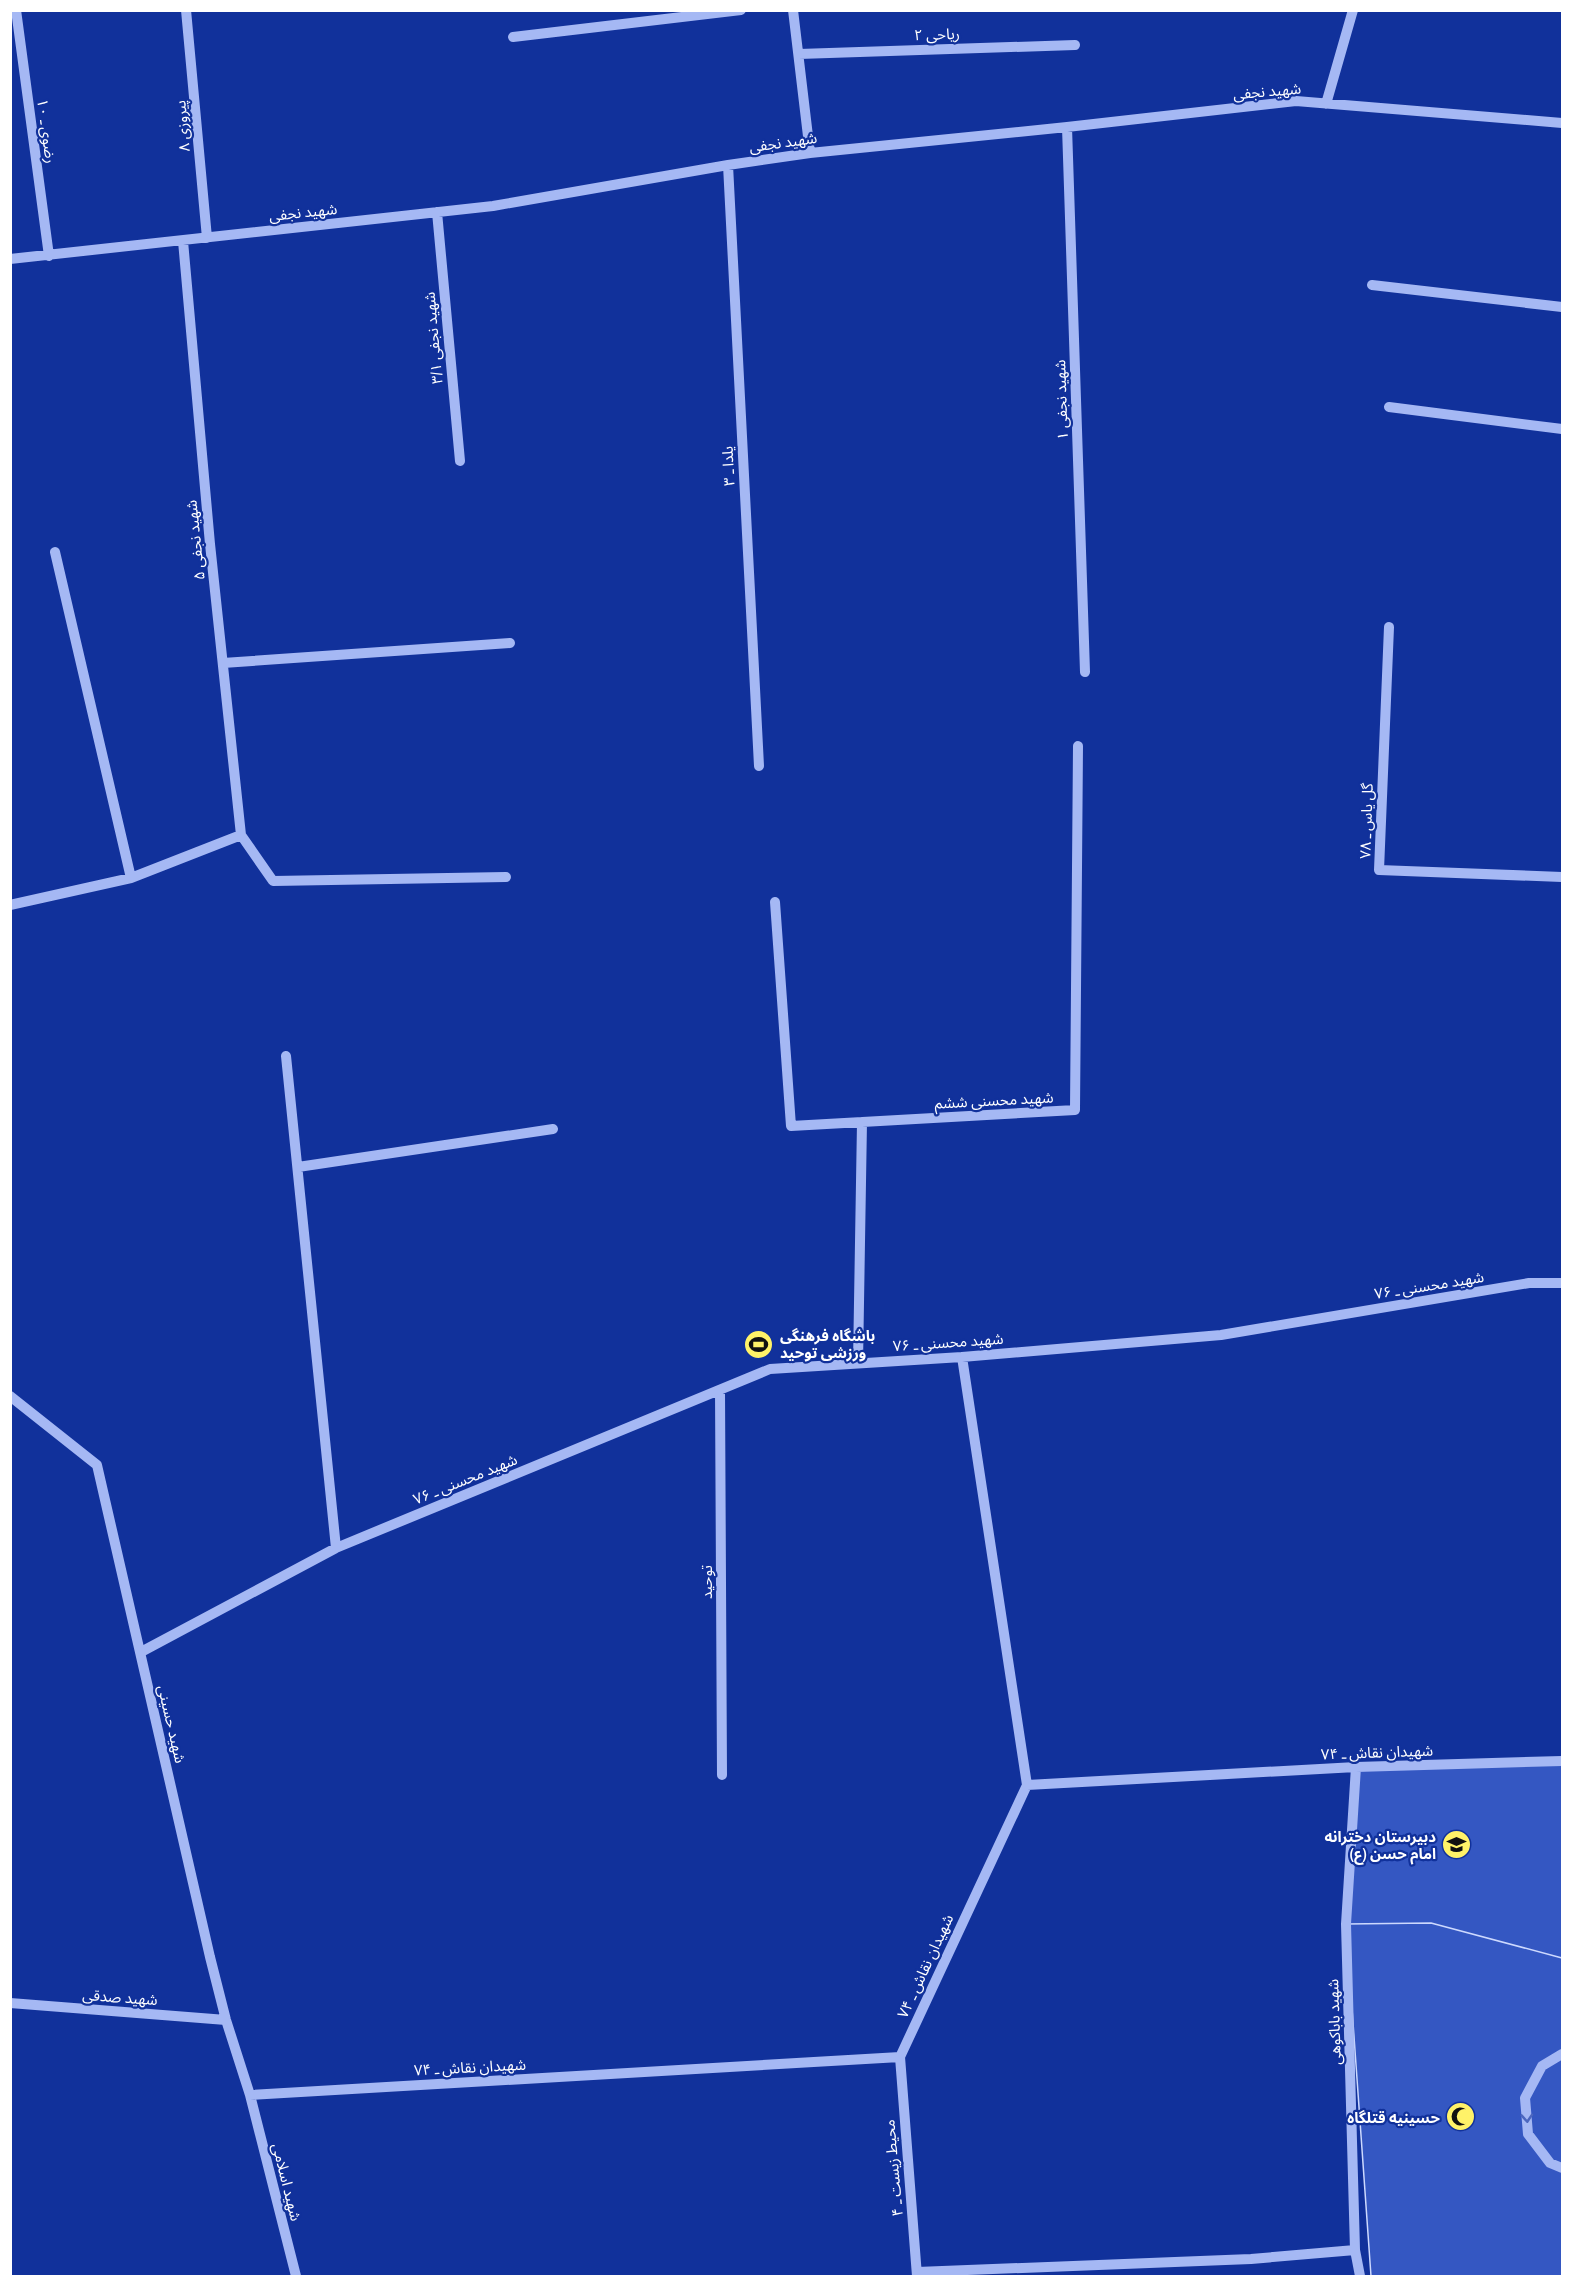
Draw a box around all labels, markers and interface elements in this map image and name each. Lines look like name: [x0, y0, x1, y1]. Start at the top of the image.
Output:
street label: ریاحی ۲: [914, 23, 960, 45]
street label: شهید نجفی: [1232, 78, 1302, 104]
street label: رضوی ـ ۱۰: [32, 97, 62, 165]
street label: پیروزی ۸: [169, 99, 195, 153]
street label: شهید نجفی: [748, 127, 819, 157]
street label: شهید نجفی: [268, 198, 338, 226]
street label: شهید نجفی ۳/۱: [418, 291, 447, 385]
street label: شهید نجفی ۱: [1049, 359, 1073, 441]
street label: یلدا ـ ۳: [716, 445, 740, 487]
street label: شهید نجفی ۵: [180, 499, 210, 581]
street label: گل یاس ـ ۷۸: [1354, 782, 1378, 859]
street label: شهید محسنی ششم: [934, 1086, 1054, 1115]
street label: شهید محسنی ـ ۷۶: [1373, 1266, 1486, 1304]
place label: باشگاه فرهنگی ورزشی توحید: [780, 1325, 875, 1363]
sports icon: باشگاه فرهنگی ورزشی توحید: [743, 1328, 775, 1360]
street label: شهید محسنی ـ ۷۶: [892, 1328, 1004, 1356]
street label: شهید محسنی ـ ۷۶: [410, 1448, 521, 1509]
street label: توحید: [696, 1565, 717, 1599]
street label: شهید حسینی: [153, 1683, 191, 1765]
street label: شهیدان نقاش ـ ۷۴: [1321, 1740, 1434, 1764]
place label: دبیرستان دخترانه امام حسن (ع): [1324, 1826, 1436, 1865]
school or university icon: دبیرستان دخترانه امام حسن (ع): [1441, 1829, 1473, 1861]
street label: شهیدان نقاش ـ ۷۴: [892, 1910, 958, 2021]
street label: شهید باباکوهی: [1322, 1978, 1346, 2065]
street label: شهید صدقی: [82, 1984, 159, 2010]
street label: شهیدان نقاش ـ ۷۴: [413, 2054, 527, 2080]
mosque icon: حسینیه قتلگاه: [1445, 2101, 1477, 2133]
place label: حسینیه قتلگاه: [1347, 2107, 1441, 2128]
one-way arrow: [1520, 2113, 1533, 2122]
street label: محیط زیست ـ ۴: [878, 2119, 908, 2217]
street label: شهید اسلامی: [267, 2141, 307, 2223]

